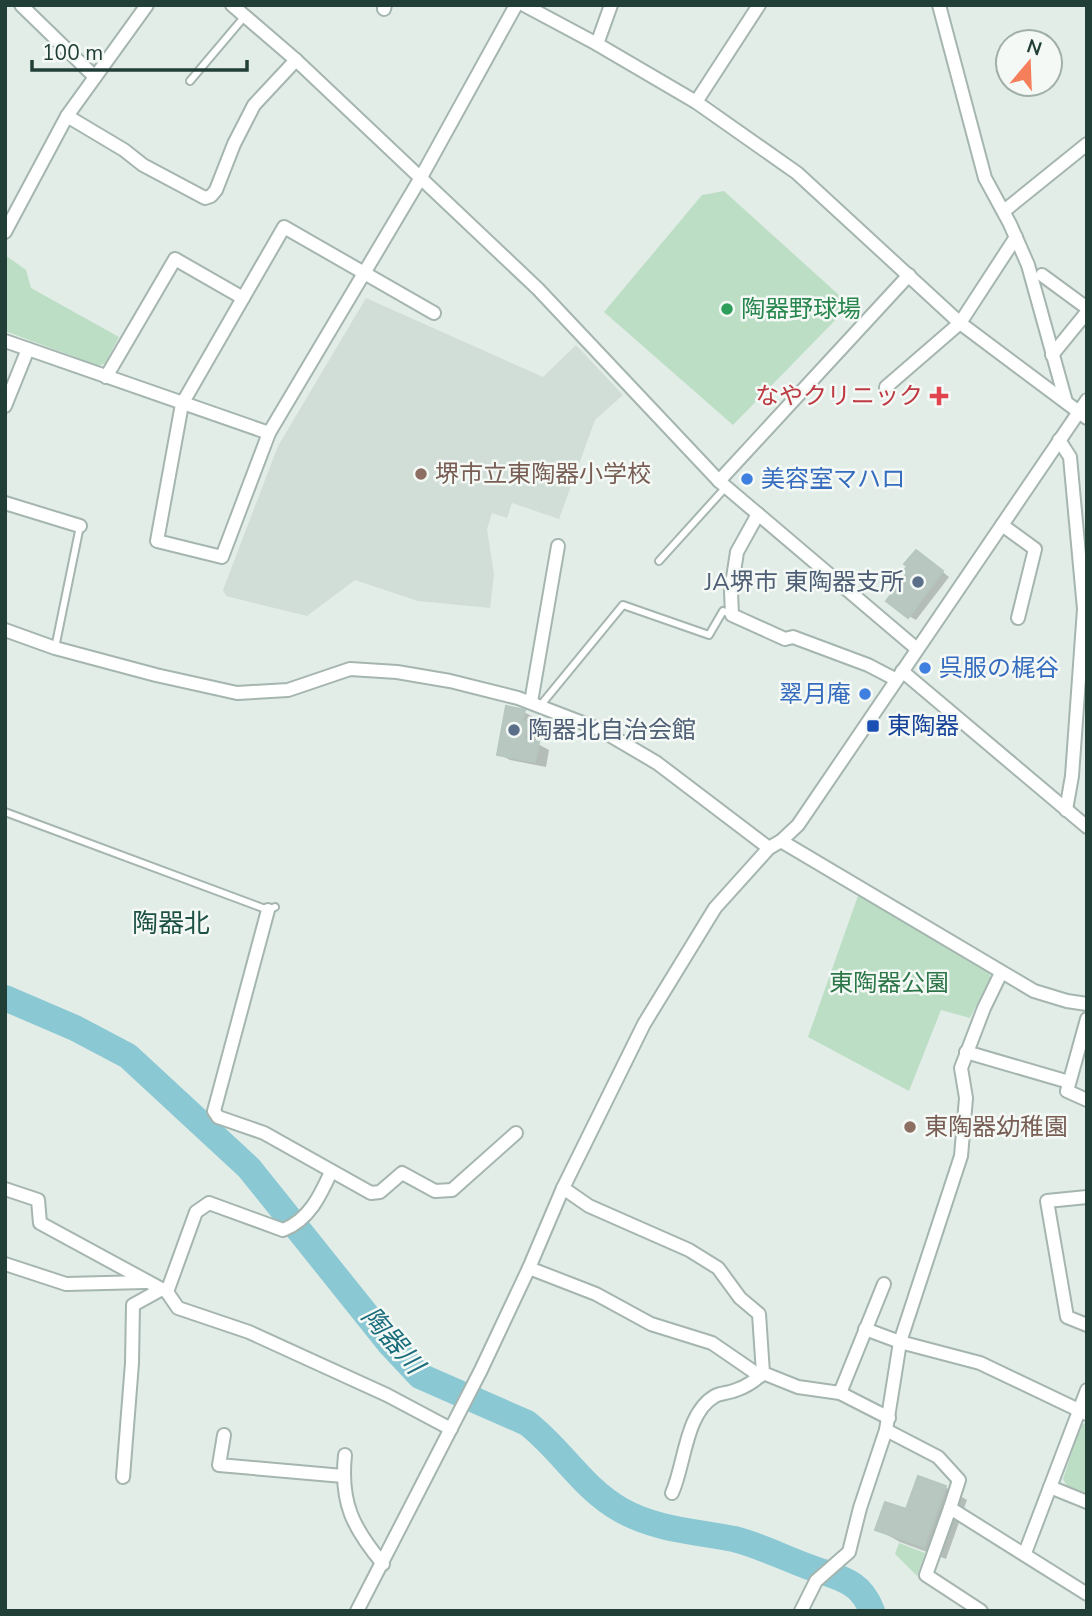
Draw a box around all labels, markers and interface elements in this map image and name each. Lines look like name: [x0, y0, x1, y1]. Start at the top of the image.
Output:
scale bar: [32, 28, 247, 72]
north arrow: [994, 28, 1064, 98]
text: N: [1023, 33, 1045, 62]
text: 100 m: [42, 39, 103, 67]
place label: 陶器野球場: [741, 293, 861, 325]
marker: 陶器野球場: [719, 301, 735, 317]
place label: なやクリニック: [755, 380, 923, 412]
marker: なやクリニック: [929, 386, 949, 406]
place label: 堺市立東陶器小学校: [435, 458, 651, 490]
place label: 美容室マハロ: [761, 463, 905, 495]
marker: 堺市立東陶器小学校: [413, 466, 429, 482]
marker: 美容室マハロ: [739, 471, 755, 487]
place label: JA堺市 東陶器支所: [704, 566, 904, 598]
marker: JA堺市 東陶器支所: [910, 574, 926, 590]
place label: 呉服の梶谷: [939, 652, 1059, 684]
marker: 呉服の梶谷: [917, 660, 933, 676]
place label: 翠月庵: [779, 678, 851, 710]
marker: 翠月庵: [857, 686, 873, 702]
place label: 東陶器: [887, 710, 959, 742]
place label: 陶器北自治会館: [528, 714, 696, 746]
marker: 東陶器: [865, 718, 881, 734]
marker: 陶器北自治会館: [506, 722, 522, 738]
district label: 陶器北: [132, 906, 210, 941]
park label: 東陶器公園: [829, 967, 949, 999]
place label: 東陶器幼稚園: [924, 1111, 1068, 1143]
marker: 東陶器幼稚園: [902, 1119, 918, 1135]
water label: 陶器川: [354, 1299, 433, 1384]

